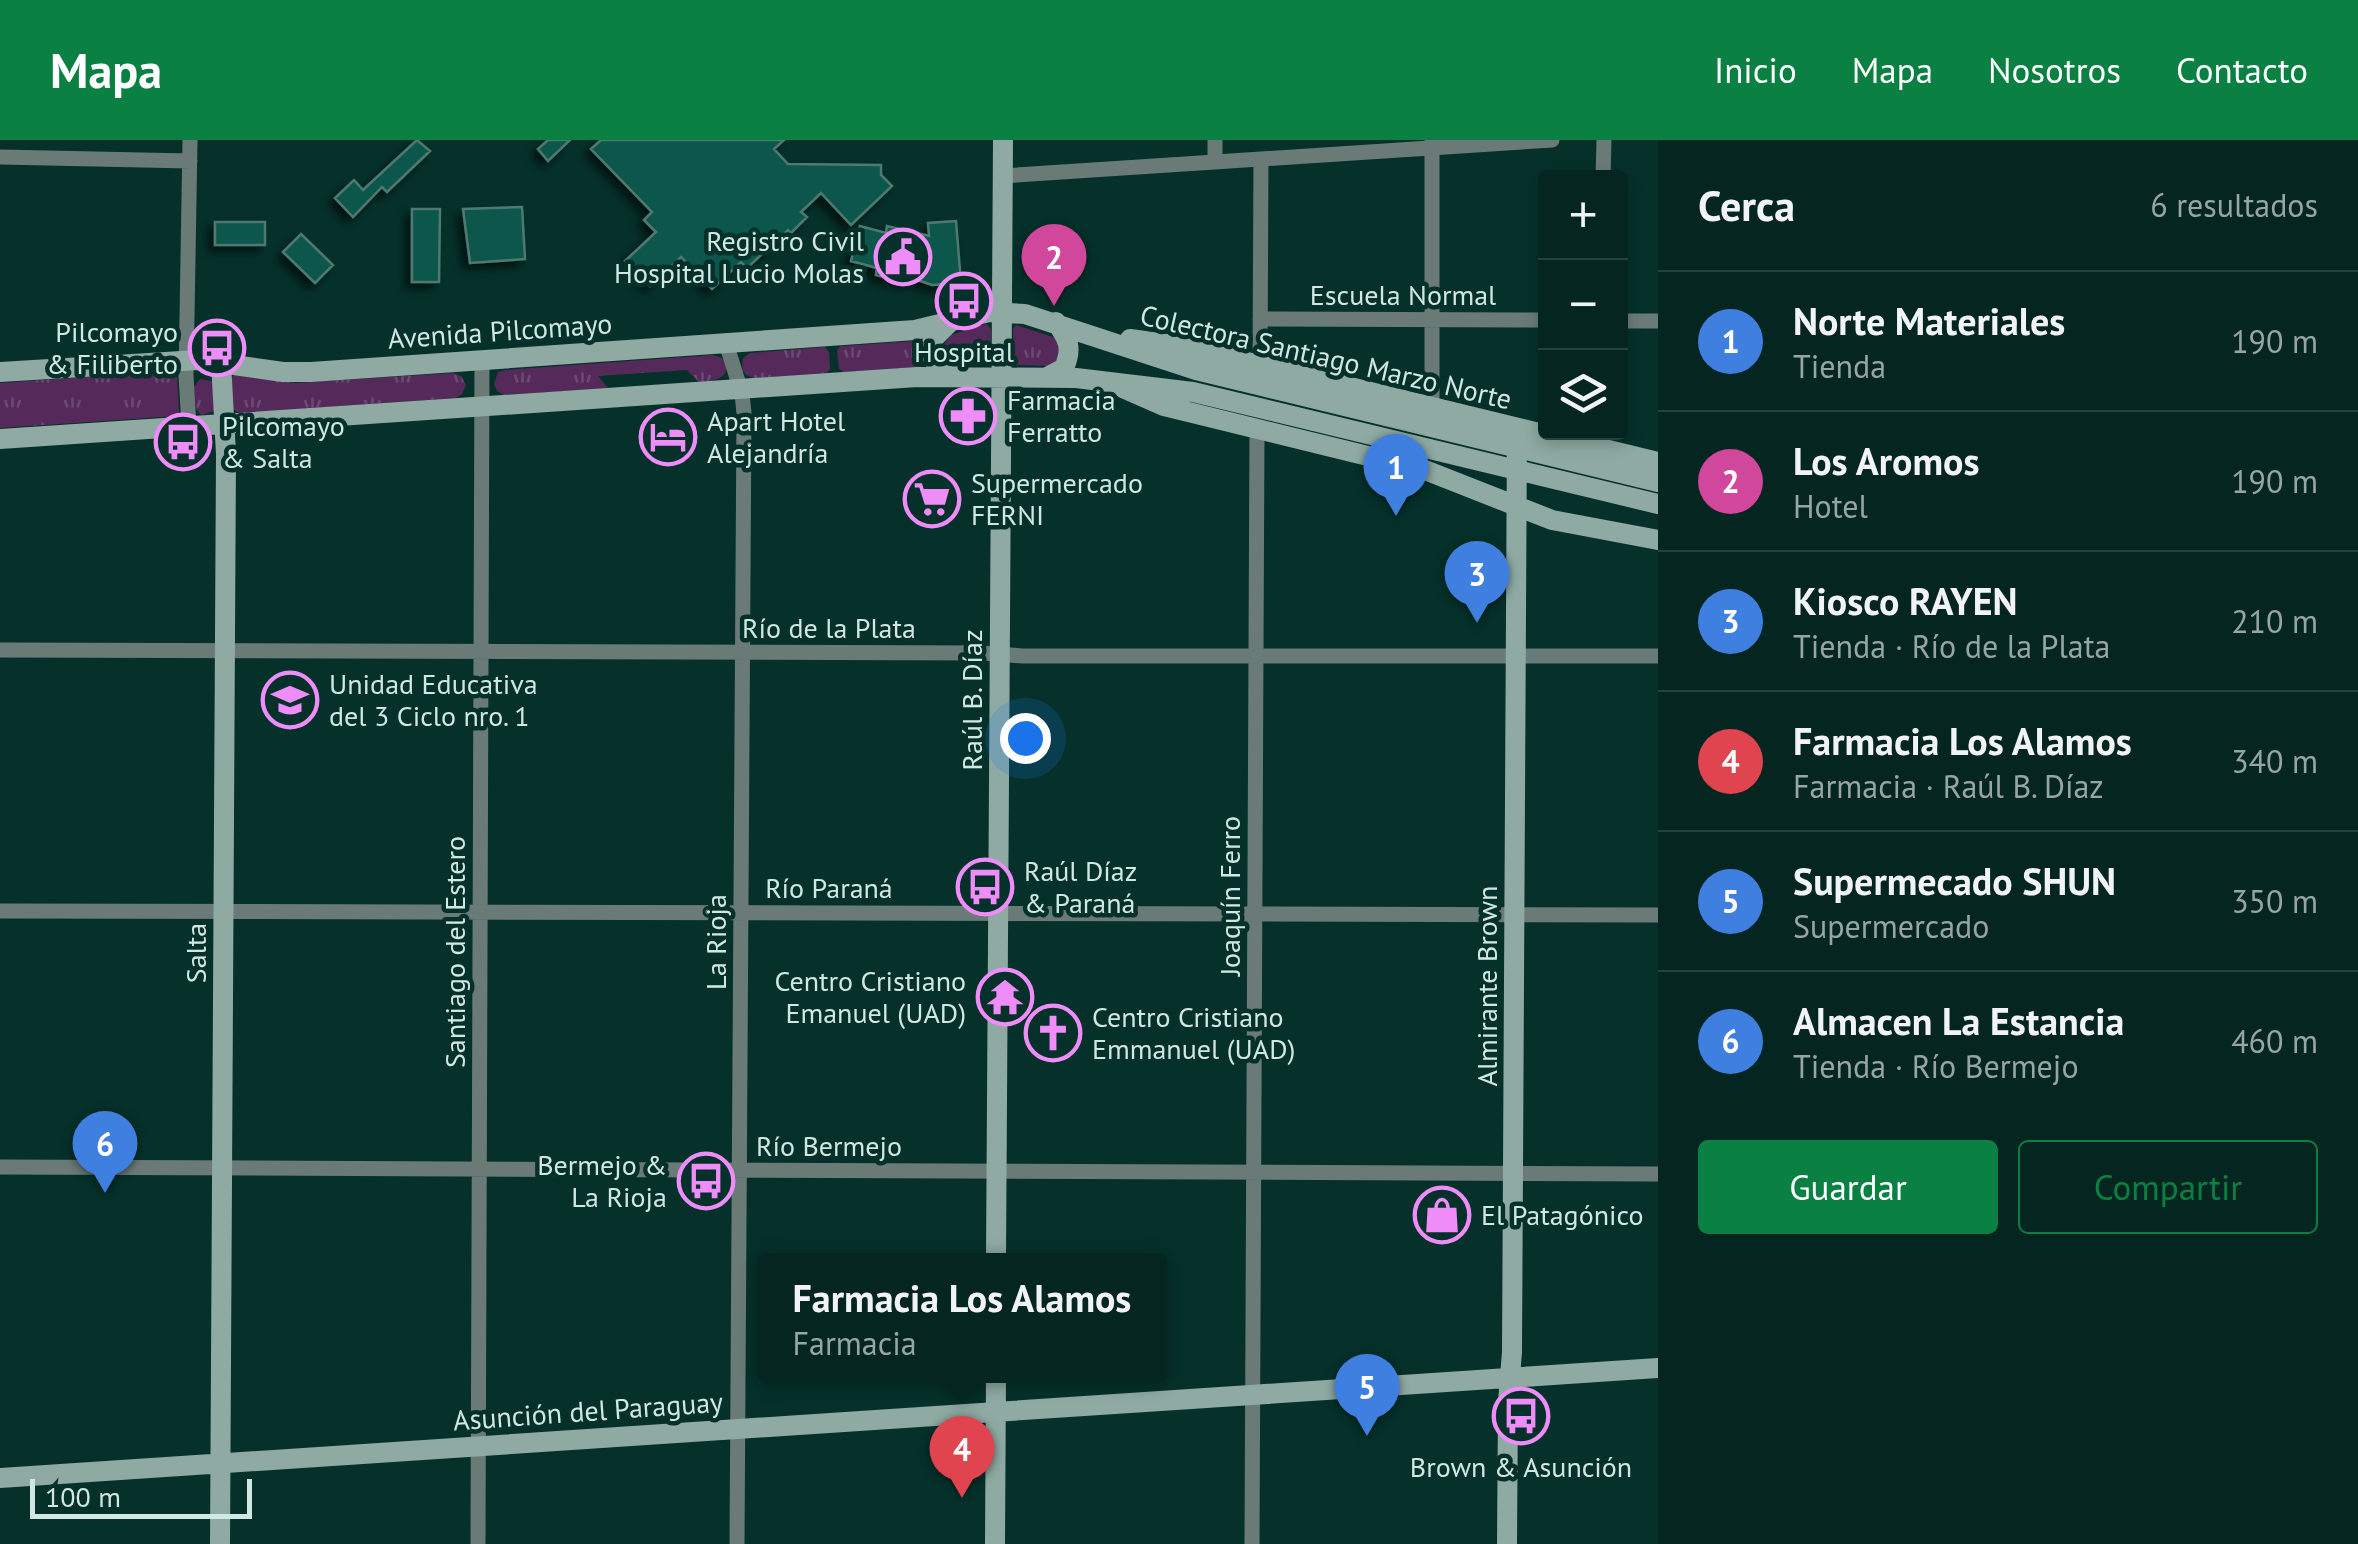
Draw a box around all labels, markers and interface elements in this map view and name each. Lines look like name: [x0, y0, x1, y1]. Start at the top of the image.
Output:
text: Mapa: [50, 39, 162, 101]
text: Inicio: [1714, 47, 1797, 93]
text: Mapa: [1852, 47, 1933, 93]
text: Nosotros: [1988, 47, 2121, 93]
text: Contacto: [2176, 47, 2308, 93]
map controls: [1538, 170, 1628, 440]
button: +: [1538, 170, 1628, 260]
text: Cerca: [1698, 178, 1795, 233]
text: 6 resultados: [2150, 184, 2318, 226]
place label: Registro Civil Hospital Lucio Molas: [614, 222, 864, 291]
pin: 2: [1022, 224, 1086, 306]
public building icon: Registro Civil Hospital Lucio Molas: [873, 227, 933, 287]
button: −: [1538, 260, 1628, 350]
bus stop icon: Hospital: [934, 271, 994, 331]
street label: Escuela Normal: [1310, 276, 1496, 313]
street label: Colectora Santiago Marzo Norte: [1137, 296, 1515, 417]
text: Norte Materiales: [1793, 296, 2065, 345]
street label: Avenida Pilcomayo: [387, 304, 613, 357]
place label: Pilcomayo & Filiberto: [46, 313, 178, 382]
bus stop icon: Pilcomayo & Filiberto: [187, 318, 247, 378]
text: 1: [1721, 320, 1740, 362]
text: 190 m: [2231, 320, 2318, 362]
place label: Hospital: [914, 333, 1014, 370]
text: Tienda: [1793, 345, 1886, 387]
button: layers: [1538, 350, 1628, 440]
place label: Farmacia Ferratto: [1007, 381, 1116, 450]
pharmacy icon: Farmacia Ferratto: [938, 386, 998, 446]
place label: Apart Hotel Alejandría: [707, 402, 845, 471]
place label: Pilcomayo & Salta: [222, 407, 345, 476]
hotel icon: Apart Hotel Alejandría: [638, 407, 698, 467]
bus stop icon: Pilcomayo & Salta: [153, 412, 213, 472]
pin: 1: [1364, 434, 1428, 516]
text: Los Aromos: [1793, 436, 1980, 485]
text: 2: [1721, 460, 1740, 502]
text: 190 m: [2231, 460, 2318, 502]
place label: Supermercado FERNI: [971, 464, 1143, 533]
supermarket icon: Supermercado FERNI: [902, 469, 962, 529]
text: Hotel: [1793, 485, 1868, 527]
pin: 3: [1444, 540, 1510, 623]
text: Kiosco RAYEN: [1793, 576, 2017, 625]
text: 3: [1721, 600, 1740, 642]
text: 210 m: [2231, 600, 2318, 642]
street label: Río de la Plata: [742, 609, 916, 646]
text: Tienda · Río de la Plata: [1793, 625, 2110, 667]
street label: Raúl B. Díaz: [953, 630, 990, 770]
place label: Unidad Educativa del 3 Ciclo nro. 1: [329, 665, 538, 734]
school or university icon: Unidad Educativa del 3 Ciclo nro. 1: [260, 670, 320, 730]
your location: [1000, 713, 1051, 764]
text: Farmacia Los Alamos: [1793, 716, 2132, 765]
text: 4: [1721, 740, 1740, 782]
text: 340 m: [2231, 740, 2318, 782]
text: Farmacia · Raúl B. Díaz: [1793, 765, 2104, 807]
street label: Joaquín Ferro: [1211, 816, 1248, 977]
street label: Santiago del Estero: [436, 836, 473, 1068]
place label: Raúl Díaz & Paraná: [1024, 852, 1137, 921]
text: Supermecado SHUN: [1793, 856, 2116, 905]
bus stop icon: Raúl Díaz & Paraná: [955, 857, 1015, 917]
street label: Río Paraná: [765, 869, 893, 906]
text: 5: [1721, 880, 1740, 922]
text: 350 m: [2231, 880, 2318, 922]
street label: Almirante Brown: [1468, 886, 1505, 1086]
street label: La Rioja: [697, 894, 734, 990]
text: Supermercado: [1793, 905, 1989, 947]
street label: Salta: [177, 923, 214, 983]
place label: Centro Cristiano Emanuel (UAD): [774, 962, 966, 1031]
temple icon: Centro Cristiano Emanuel (UAD): [975, 967, 1035, 1027]
text: Almacen La Estancia: [1793, 996, 2124, 1045]
place label: Centro Cristiano Emmanuel (UAD): [1092, 998, 1295, 1067]
church icon: Centro Cristiano Emmanuel (UAD): [1023, 1003, 1083, 1063]
text: 6: [1721, 1020, 1740, 1062]
text: 460 m: [2231, 1020, 2318, 1062]
text: Tienda · Río Bermejo: [1793, 1045, 2079, 1087]
pin: 6: [72, 1110, 138, 1193]
street label: Río Bermejo: [756, 1127, 902, 1164]
button: Guardar: [1698, 1140, 1998, 1234]
button: Compartir: [2018, 1140, 2318, 1234]
place label: Bermejo & La Rioja: [537, 1146, 667, 1215]
bus stop icon: Bermejo & La Rioja: [676, 1151, 736, 1211]
shop icon: El Patagónico: [1412, 1185, 1472, 1245]
place label: El Patagónico: [1481, 1196, 1643, 1233]
popup: [757, 1253, 1167, 1383]
text: Farmacia Los Alamos: [793, 1273, 1131, 1322]
text: Farmacia: [793, 1322, 917, 1364]
pin: 5: [1334, 1354, 1400, 1436]
street label: Asunción del Paraguay: [452, 1383, 724, 1438]
bus stop icon: Brown & Asunción: [1491, 1386, 1551, 1446]
pin: 4: [930, 1416, 994, 1498]
place label: Brown & Asunción: [1410, 1448, 1632, 1485]
scale bar: [30, 1474, 252, 1518]
text: 100 m: [45, 1478, 121, 1515]

